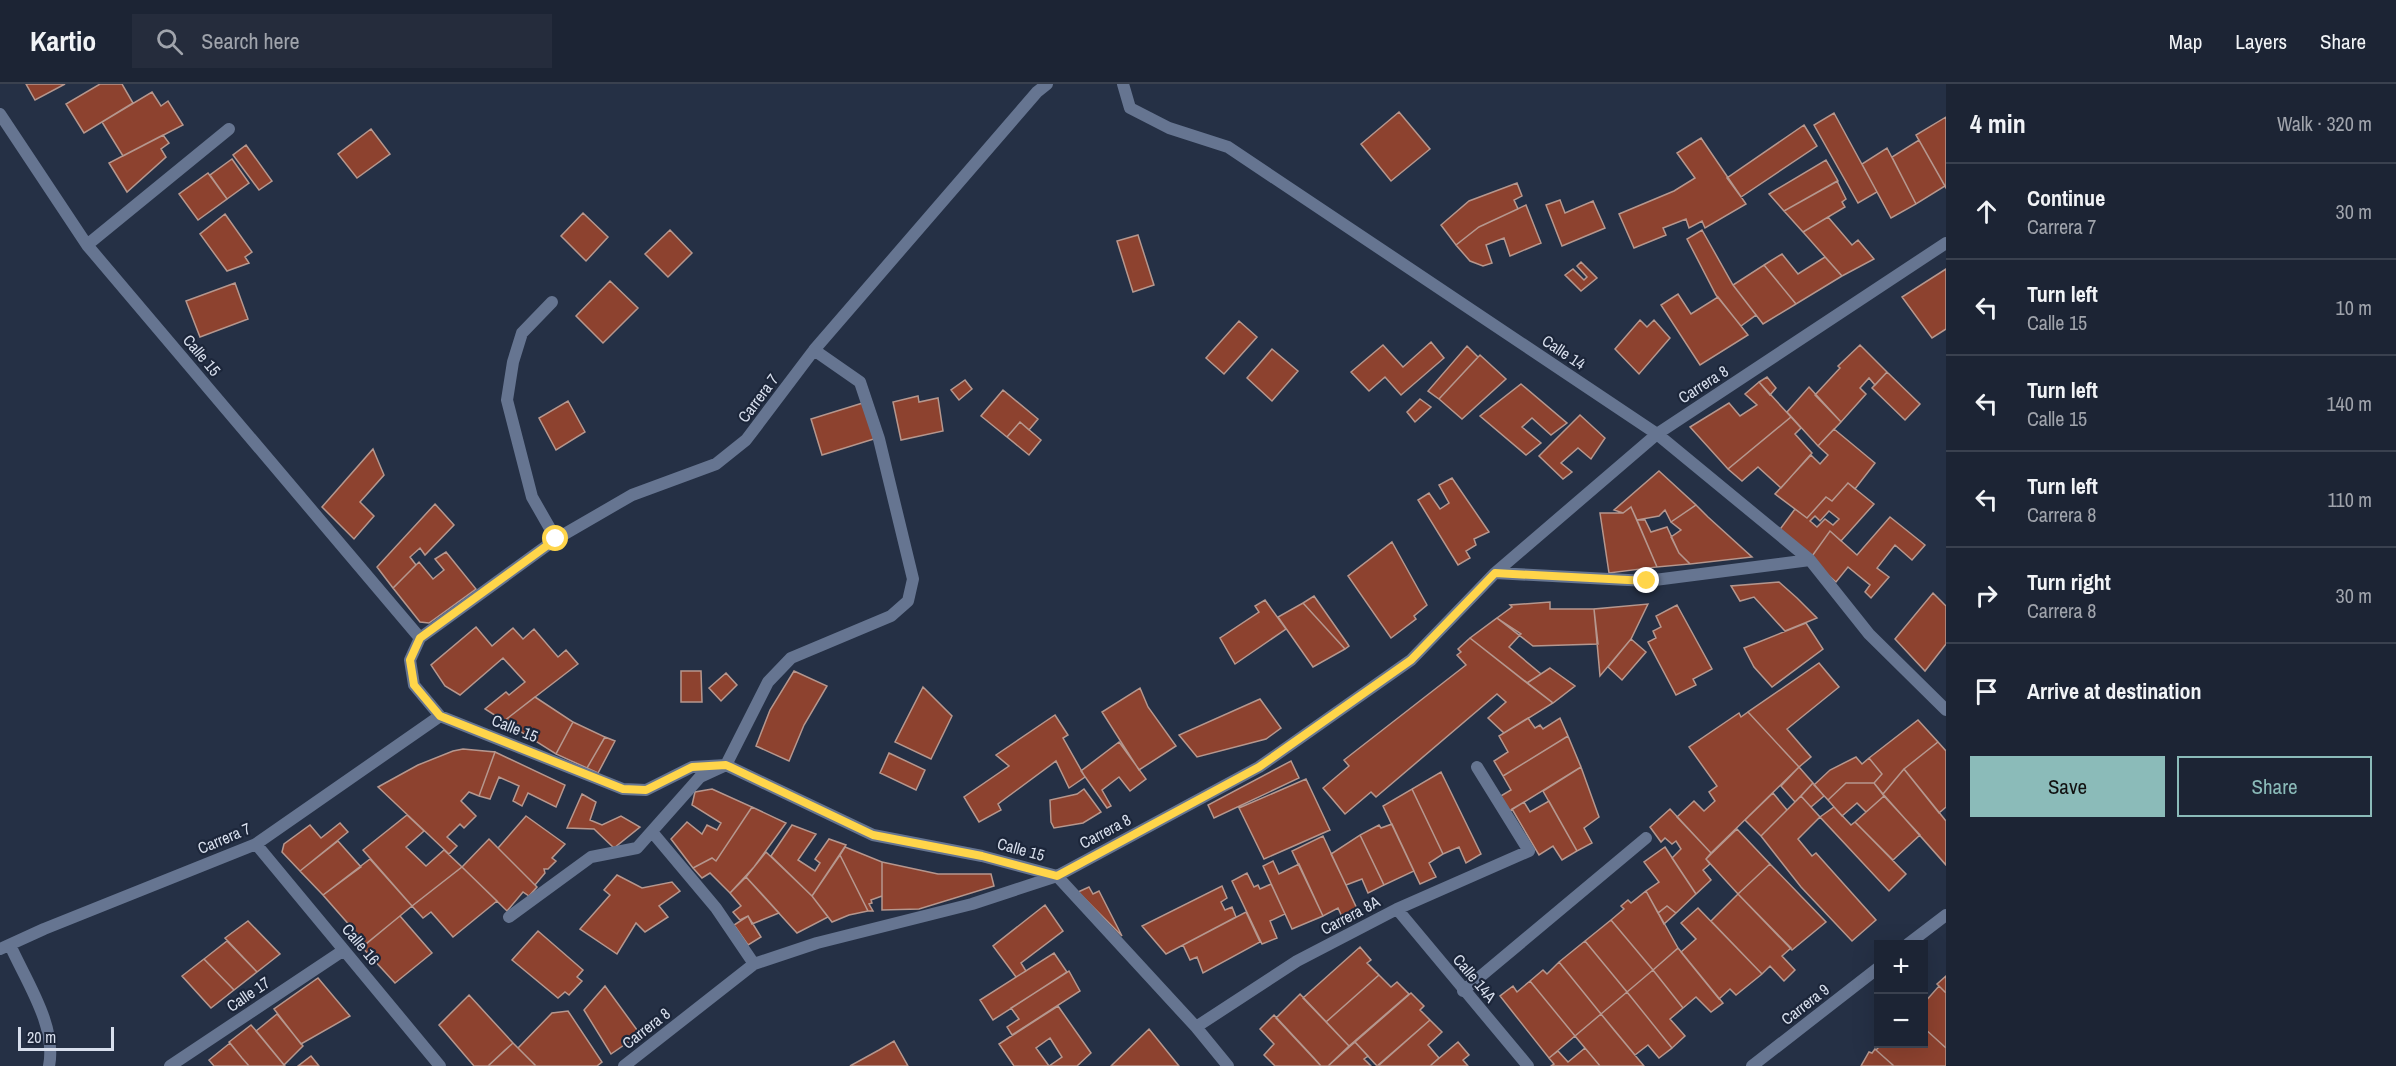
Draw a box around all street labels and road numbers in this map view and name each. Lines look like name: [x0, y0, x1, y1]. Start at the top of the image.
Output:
street label: Calle 15: [178, 329, 226, 381]
street label: Calle 14: [1538, 329, 1590, 375]
street label: Carrera 8: [1674, 360, 1732, 408]
street label: Carrera 7: [733, 369, 783, 427]
street label: Calle 15: [489, 709, 541, 747]
street label: Carrera 8: [1075, 808, 1135, 854]
street label: Carrera 7: [194, 817, 254, 859]
street label: Calle 15: [995, 832, 1047, 866]
street label: Carrera 8A: [1317, 890, 1384, 940]
street label: Calle 16: [337, 918, 385, 970]
street label: Calle 14A: [1448, 949, 1502, 1007]
street label: Calle 17: [222, 971, 274, 1017]
street label: Carrera 9: [1776, 978, 1834, 1030]
street label: Carrera 8: [617, 1002, 675, 1054]

